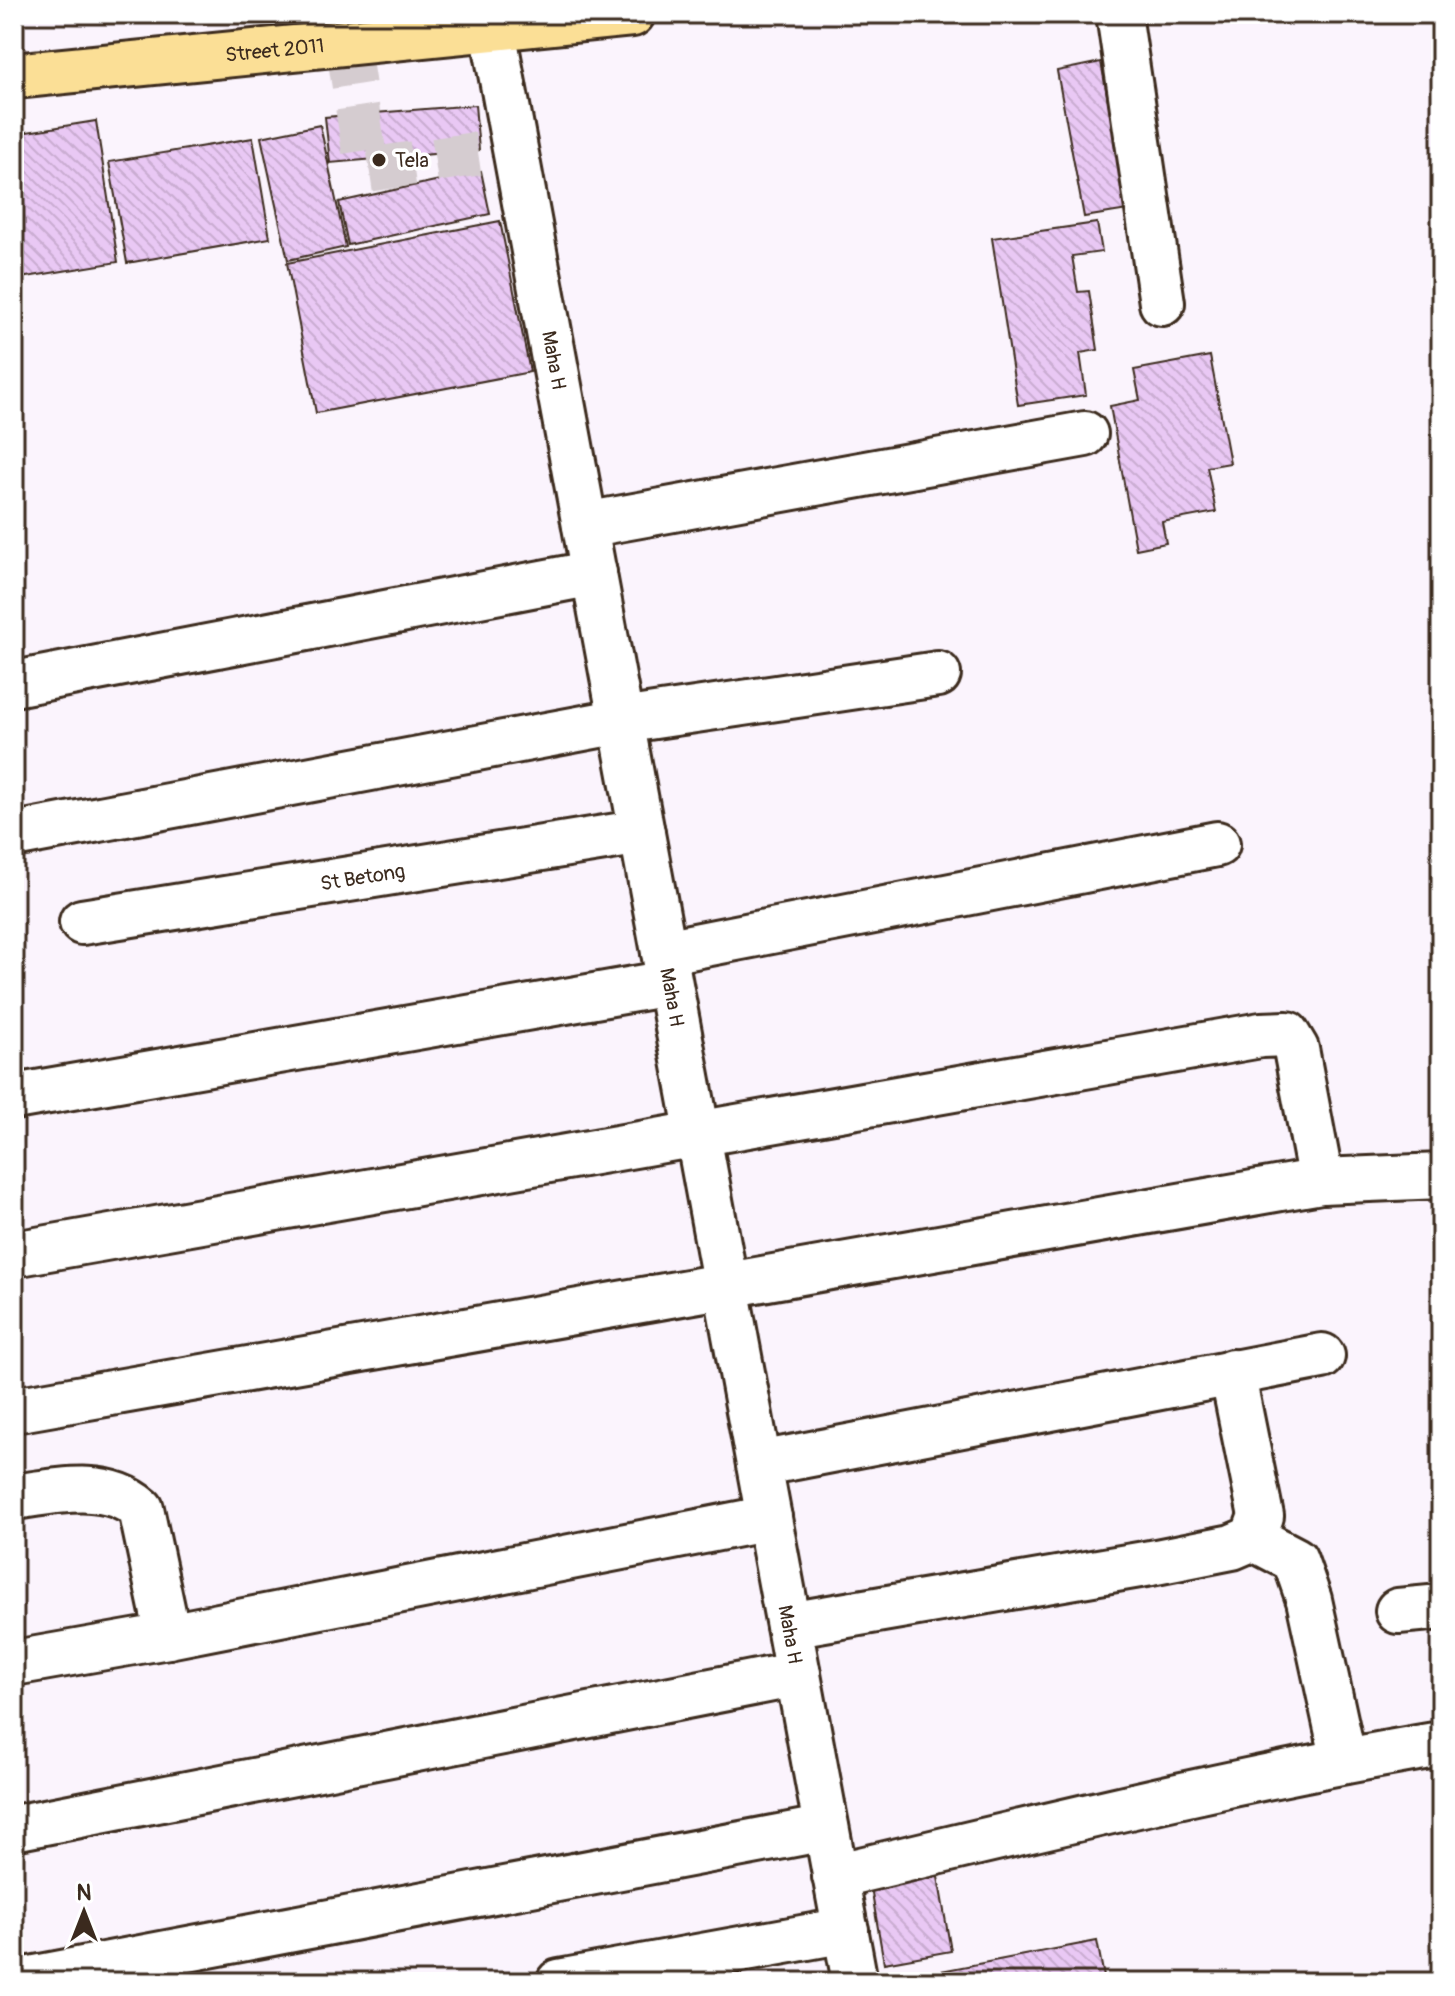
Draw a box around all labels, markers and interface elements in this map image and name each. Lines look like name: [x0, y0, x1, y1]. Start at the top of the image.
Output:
street label: Street 2011: [224, 32, 325, 67]
place label: Tela: [395, 148, 429, 173]
marker: Tela: [370, 151, 388, 169]
street label: Maha H: [536, 329, 572, 392]
street label: St Betong: [318, 858, 406, 896]
street label: Maha H: [655, 966, 690, 1029]
street label: Maha H: [773, 1603, 808, 1666]
north arrow: [44, 1872, 124, 1952]
text: N: [77, 1879, 92, 1907]

